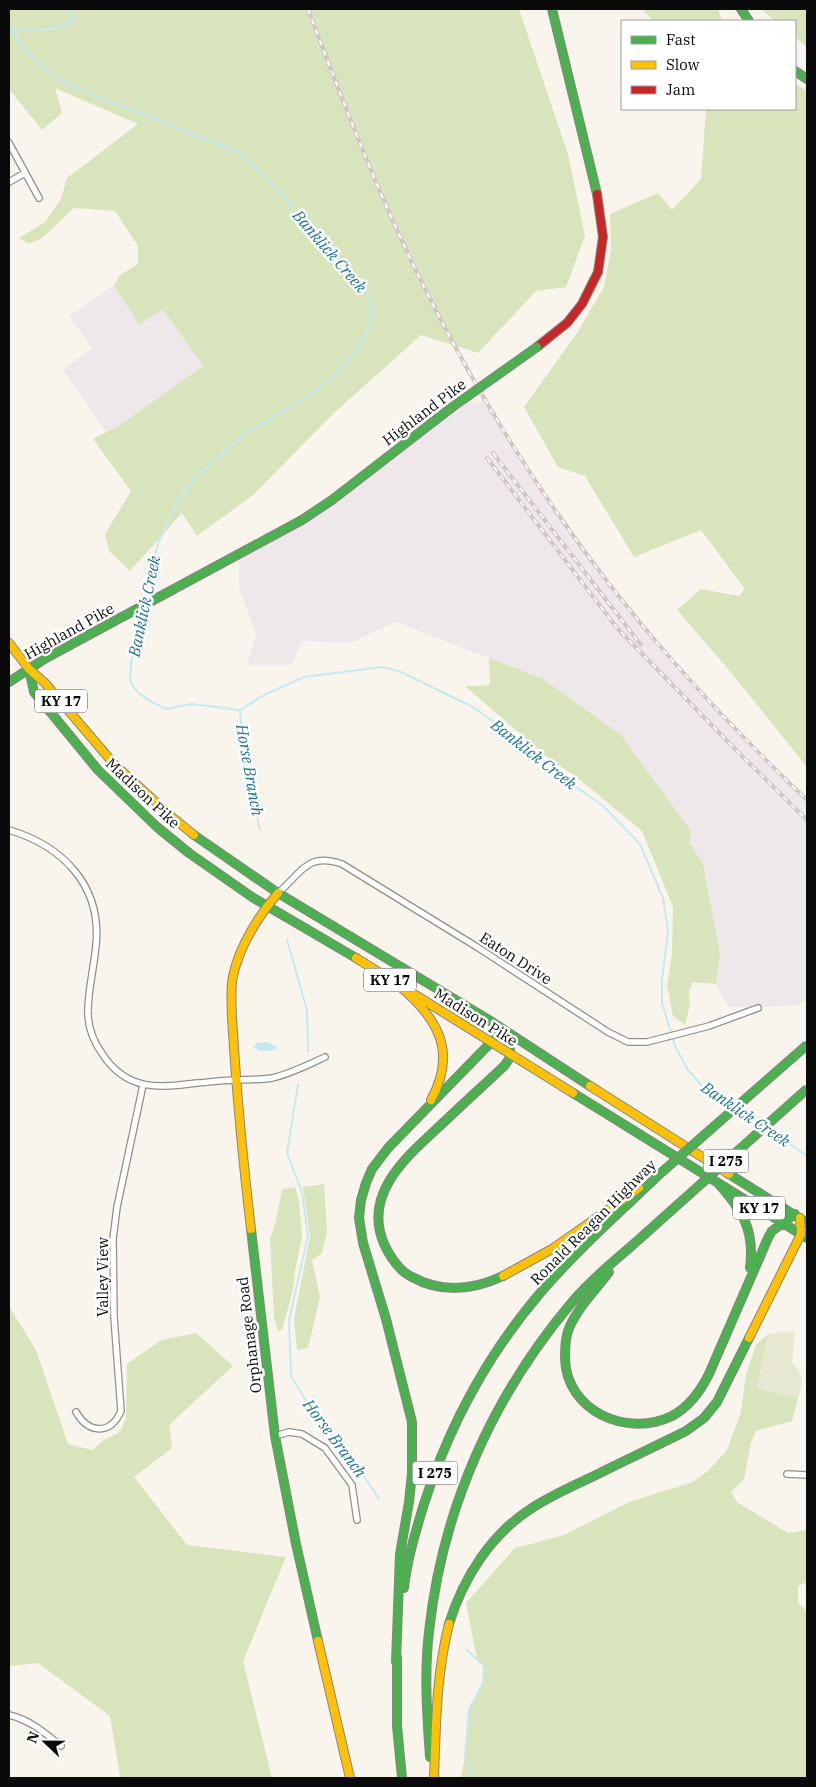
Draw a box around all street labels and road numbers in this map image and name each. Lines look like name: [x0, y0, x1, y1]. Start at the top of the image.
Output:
street label: Highland Pike: [379, 374, 469, 450]
street label: Highland Pike: [21, 599, 117, 663]
road number: KY 17: [35, 689, 87, 712]
street label: Madison Pike: [102, 754, 184, 832]
street label: Eaton Drive: [476, 928, 556, 988]
road number: KY 17: [364, 968, 416, 992]
street label: Madison Pike: [431, 984, 521, 1050]
road number: I 275: [704, 1150, 748, 1172]
street label: Ronald Reagan Highway: [526, 1155, 660, 1289]
road number: KY 17: [733, 1196, 785, 1220]
street label: Valley View: [93, 1237, 112, 1317]
street label: Orphanage Road: [232, 1276, 266, 1394]
road number: I 275: [412, 1462, 458, 1485]

